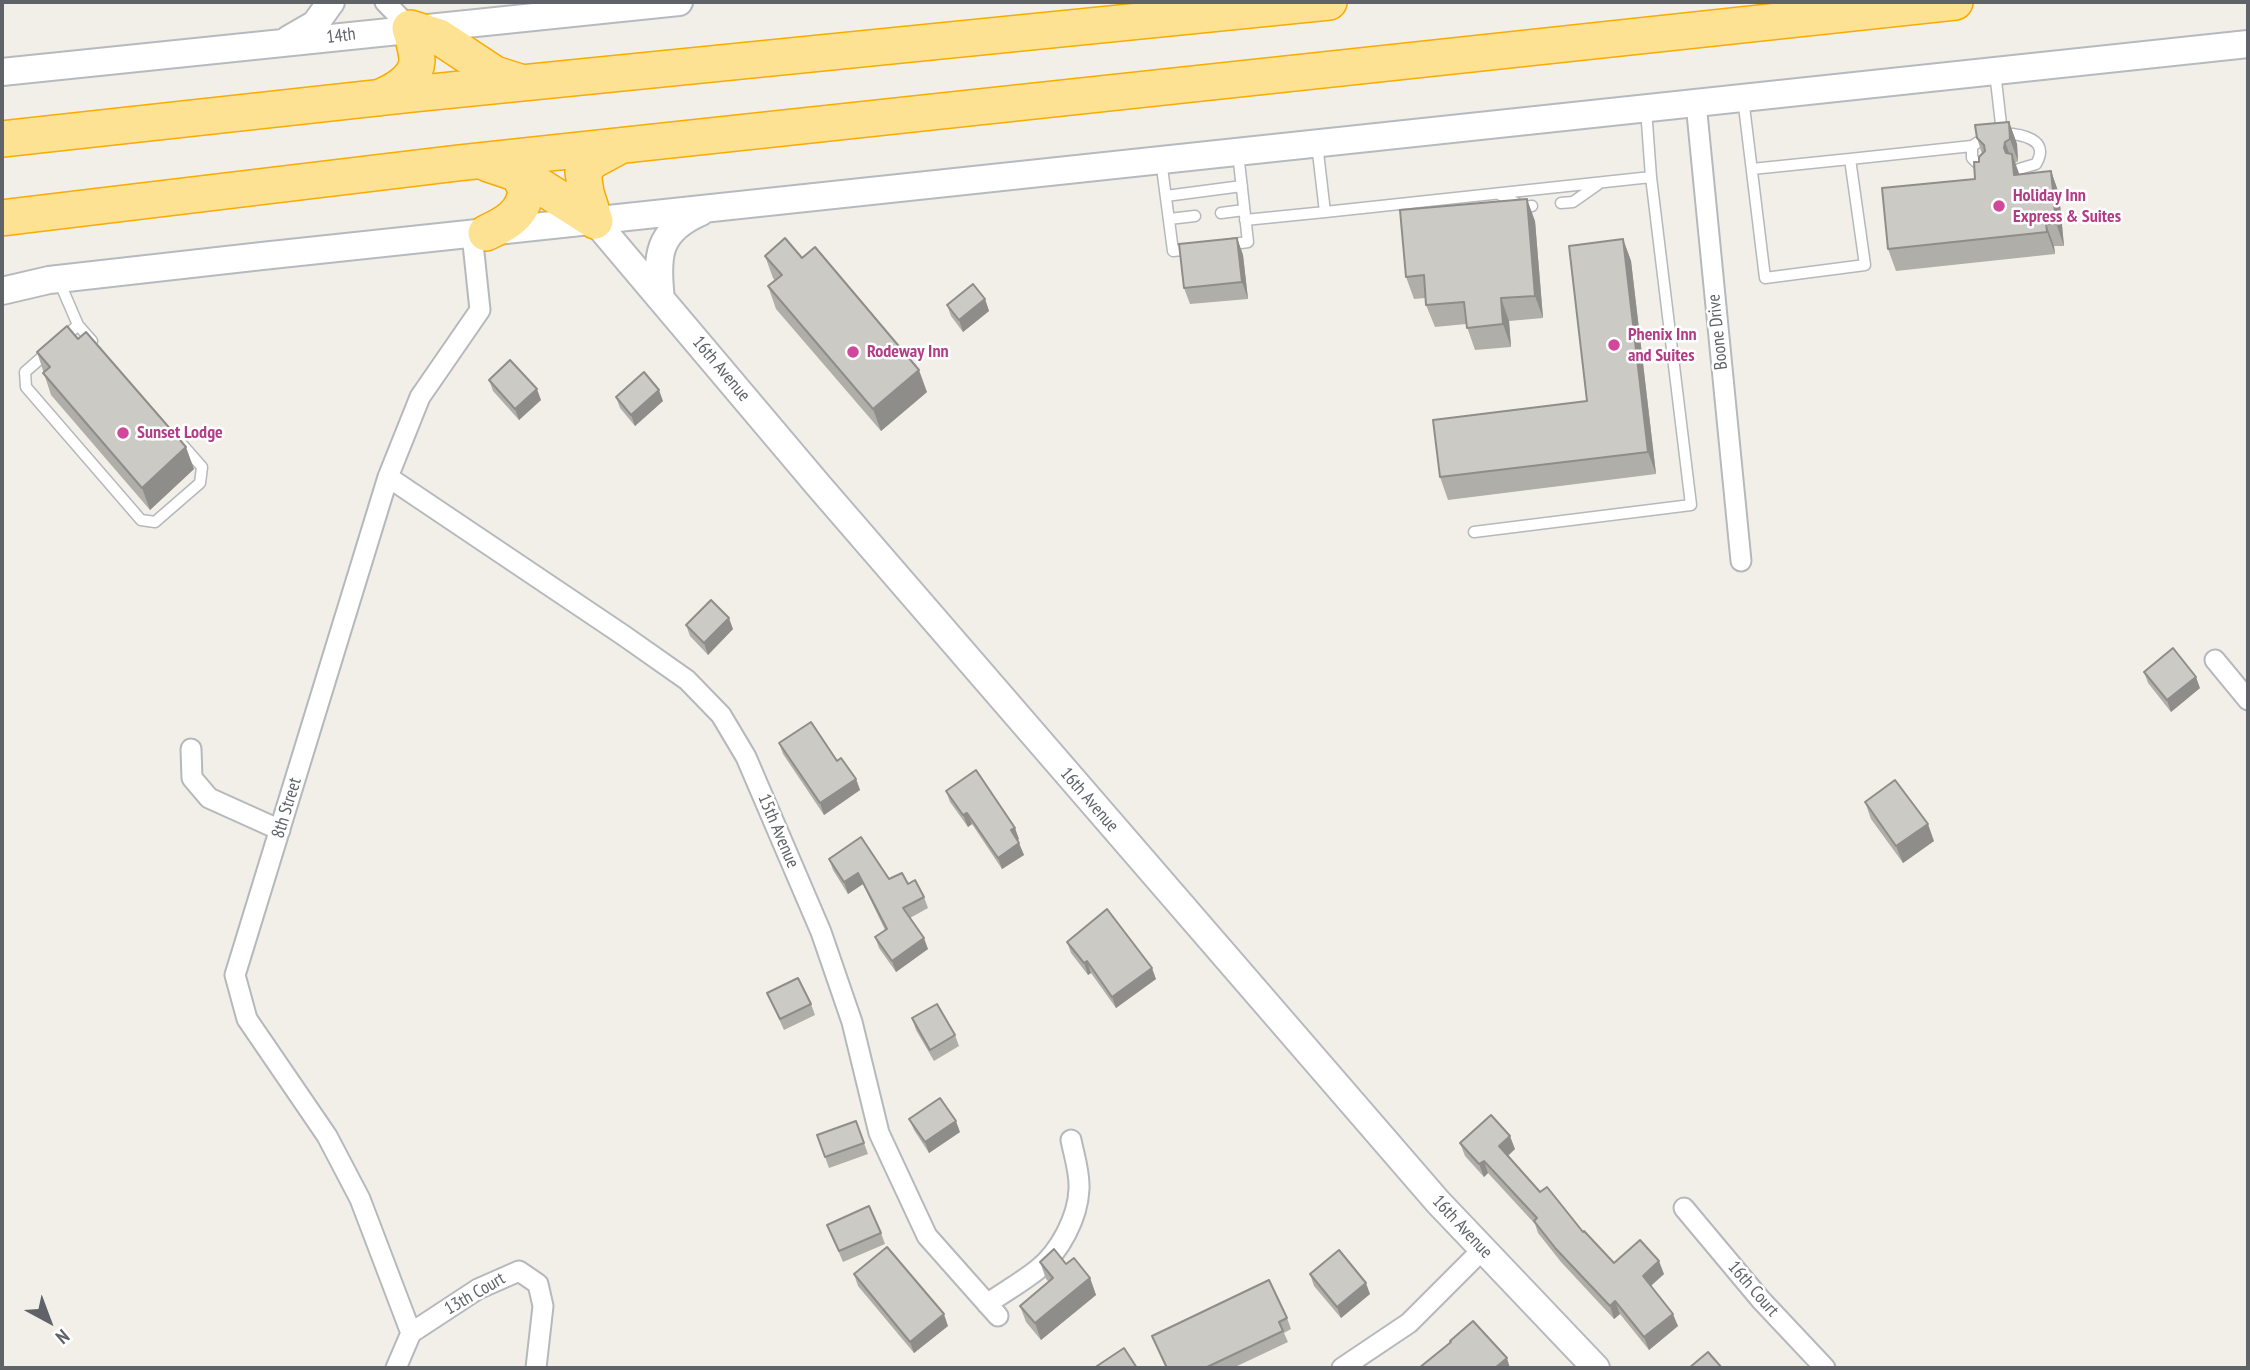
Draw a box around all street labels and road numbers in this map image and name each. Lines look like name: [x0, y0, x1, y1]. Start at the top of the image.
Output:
street label: 14th: [325, 24, 357, 48]
street label: Boone Drive: [1703, 293, 1733, 371]
street label: 16th Avenue: [688, 332, 754, 406]
street label: 16th Avenue: [1055, 763, 1123, 837]
street label: 8th Street: [268, 775, 306, 841]
street label: 15th Avenue: [753, 791, 803, 871]
street label: 16th Avenue: [1427, 1191, 1497, 1263]
street label: 16th Court: [1723, 1257, 1783, 1321]
street label: 13th Court: [441, 1268, 509, 1320]

